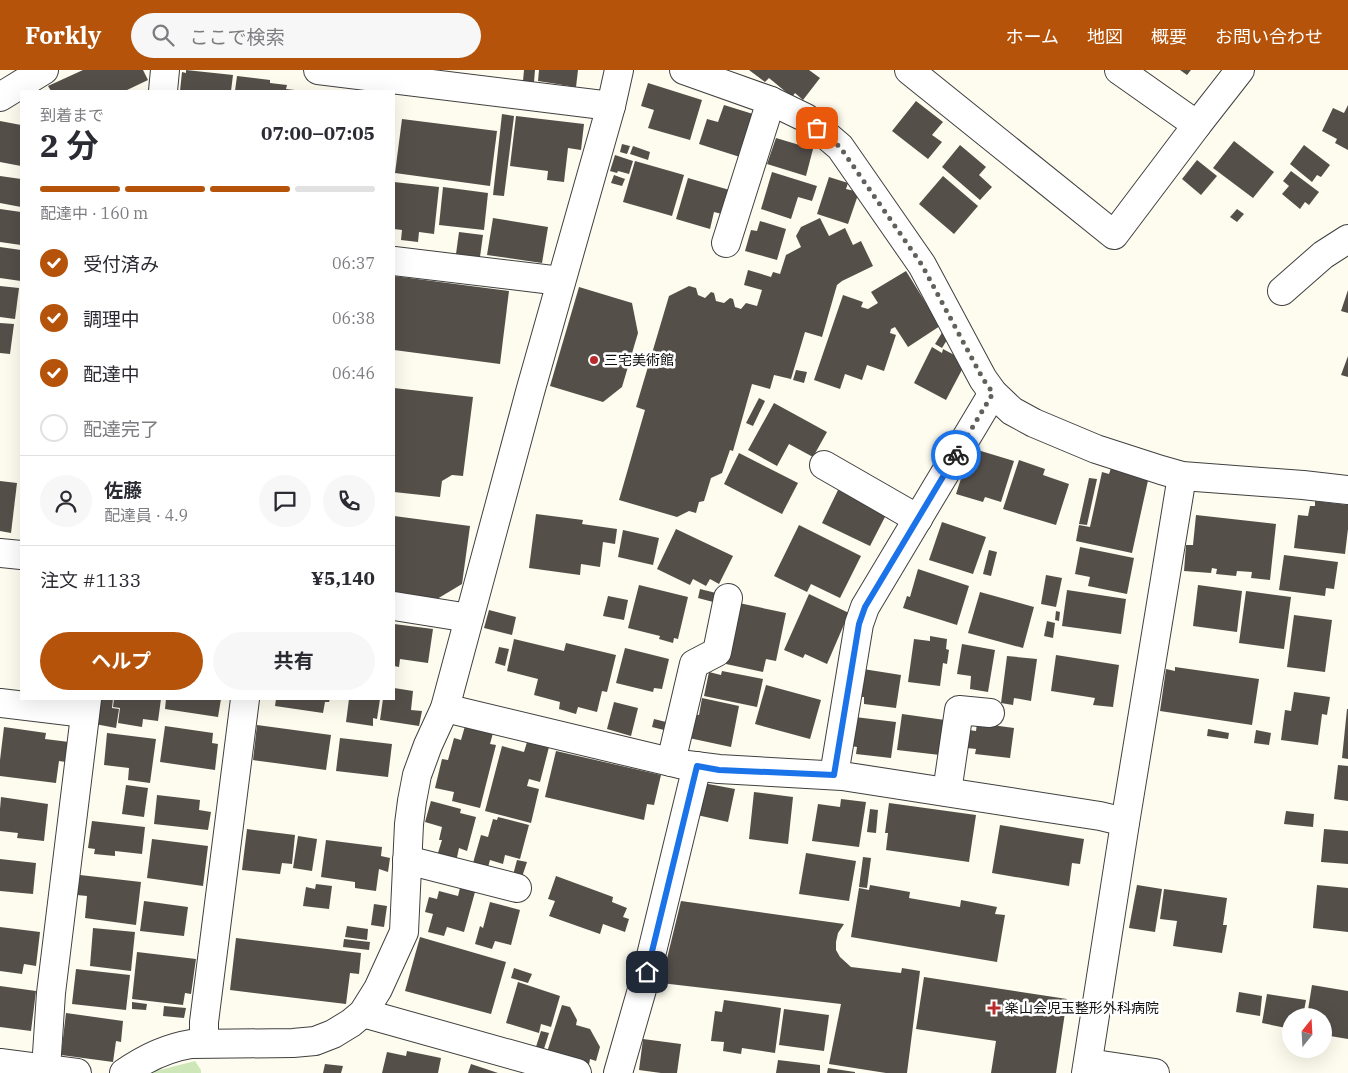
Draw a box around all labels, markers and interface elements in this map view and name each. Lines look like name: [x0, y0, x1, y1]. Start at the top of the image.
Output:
search box: [131, 13, 481, 58]
text: Forkly: [25, 19, 101, 51]
icon: search: [149, 21, 177, 49]
text: ここで検索: [189, 25, 284, 49]
text: ホーム: [1006, 25, 1059, 48]
text: 地図: [1087, 25, 1123, 48]
text: 概要: [1151, 25, 1187, 48]
text: お問い合わせ: [1215, 25, 1323, 48]
text: 到着まで: [40, 105, 104, 125]
pin: [796, 107, 838, 149]
icon: bag: [803, 114, 831, 142]
text: 07:00–07:05: [261, 121, 375, 145]
text: 2 分: [40, 124, 99, 166]
text: 配達中 · 160 m: [40, 203, 148, 223]
icon: check: [40, 249, 68, 277]
text: 受付済み: [83, 252, 159, 276]
text: 06:37: [332, 253, 375, 273]
icon: check: [40, 304, 68, 332]
text: 調理中: [83, 307, 140, 331]
text: 06:38: [332, 308, 375, 328]
place label: 三宅美術館: [604, 351, 674, 369]
marker: 三宅美術館: [588, 354, 600, 366]
icon: check: [40, 359, 68, 387]
text: 配達中: [83, 362, 140, 386]
text: 06:46: [332, 363, 375, 383]
text: 配達完了: [83, 417, 159, 441]
courier: [931, 430, 981, 480]
icon: bike: [942, 441, 970, 469]
button: person: [40, 475, 92, 527]
button: chat: [259, 475, 311, 527]
button: phone: [323, 475, 375, 527]
text: 佐藤: [104, 478, 142, 502]
text: 配達員 · 4.9: [104, 505, 188, 525]
text: ¥5,140: [311, 566, 375, 590]
text: 注文 #1133: [40, 568, 141, 592]
button: ヘルプ: [40, 632, 203, 690]
button: 共有: [213, 632, 375, 690]
pin: [626, 951, 668, 993]
icon: home: [633, 958, 661, 986]
place label: 楽山会児玉整形外科病院: [1005, 999, 1159, 1017]
marker: 楽山会児玉整形外科病院: [987, 1001, 1001, 1015]
north arrow: [1282, 1008, 1332, 1058]
map controls: [1282, 1008, 1332, 1058]

